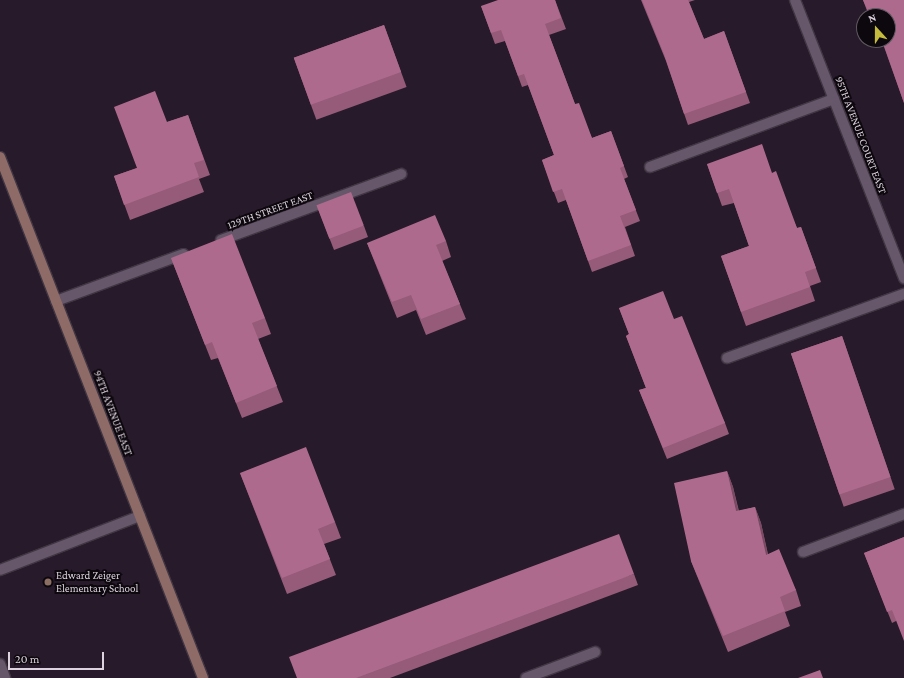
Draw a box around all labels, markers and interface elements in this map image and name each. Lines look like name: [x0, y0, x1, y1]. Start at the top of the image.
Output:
north arrow: [856, 8, 896, 48]
text: N: [866, 11, 878, 25]
street label: 95TH AVENUE COURT EAST: [833, 74, 889, 196]
street label: 129TH STREET EAST: [225, 188, 315, 232]
street label: 94TH AVENUE EAST: [91, 368, 135, 458]
place label: Edward Zeiger Elementary School: [56, 569, 138, 595]
marker: Edward Zeiger Elementary School: [43, 577, 53, 587]
scale bar: [10, 644, 106, 670]
text: 20 m: [15, 652, 39, 666]

